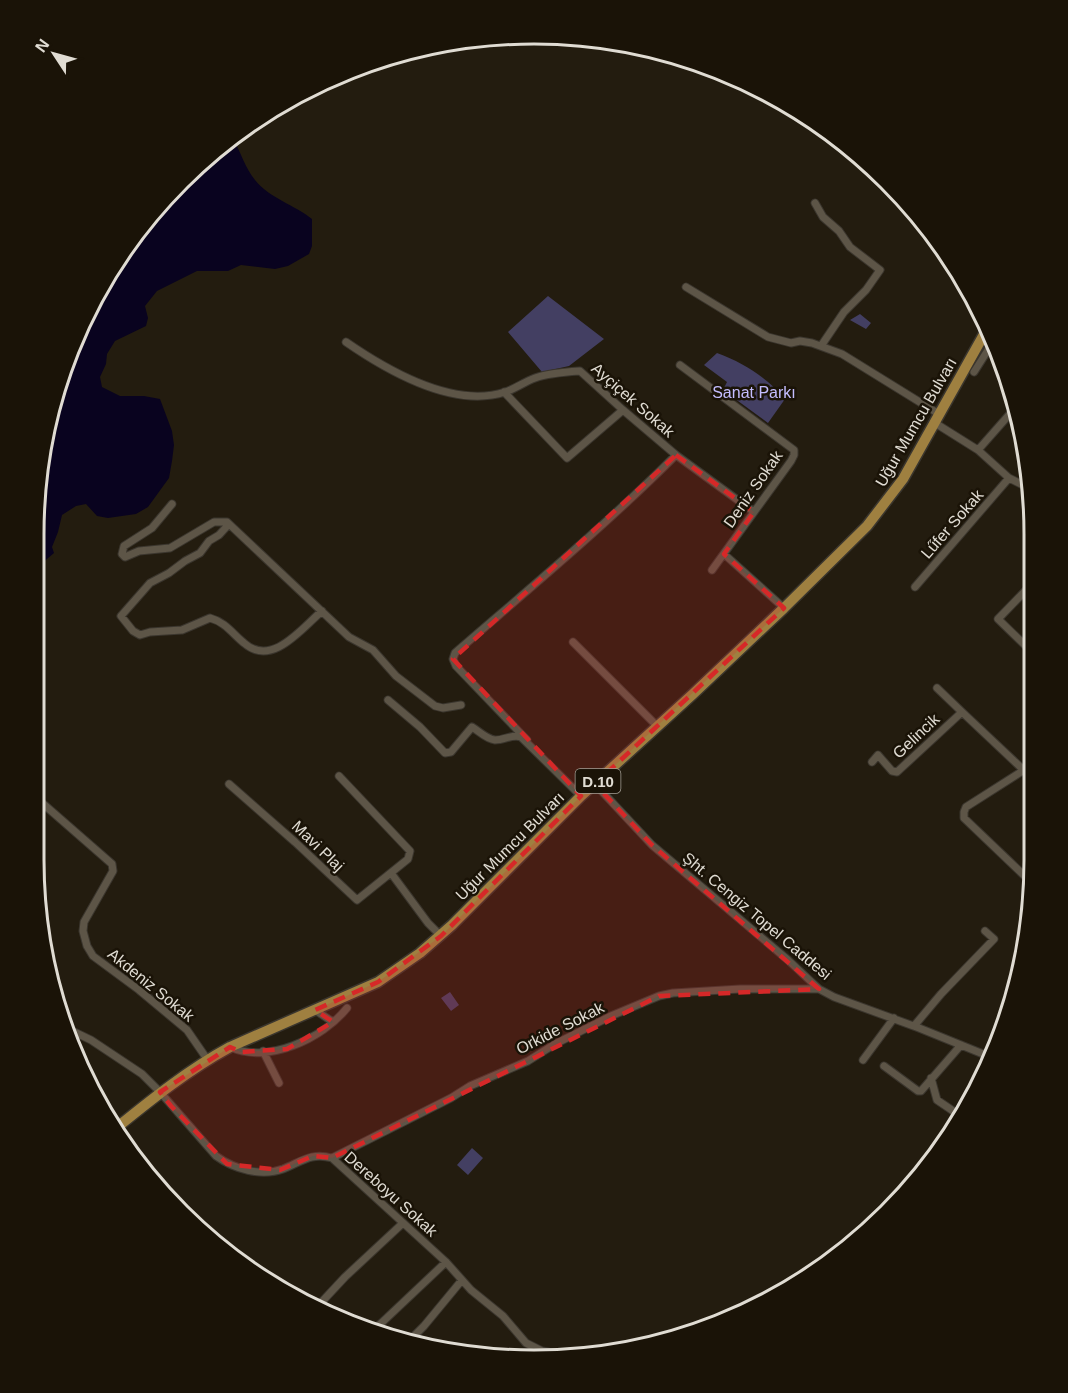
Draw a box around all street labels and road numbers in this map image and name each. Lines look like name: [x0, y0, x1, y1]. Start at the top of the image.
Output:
street label: Uğur Mumcu Bulvarı: [872, 355, 960, 489]
street label: Ayçiçek Sokak: [588, 360, 678, 441]
street label: Deniz Sokak: [720, 447, 786, 531]
street label: Lűfer Sokak: [918, 485, 987, 562]
street label: Gelincik: [889, 710, 943, 762]
road number: D.10: [576, 769, 620, 793]
street label: Uğur Mumcu Bulvarı: [452, 788, 568, 904]
street label: Mavi Plaj: [289, 817, 347, 875]
street label: Şht. Cengiz Topel Caddesi: [679, 849, 835, 983]
street label: Akdeniz Sokak: [105, 945, 198, 1026]
street label: Orkide Sokak: [513, 998, 608, 1057]
street label: Dereboyu Sokak: [341, 1148, 441, 1241]

